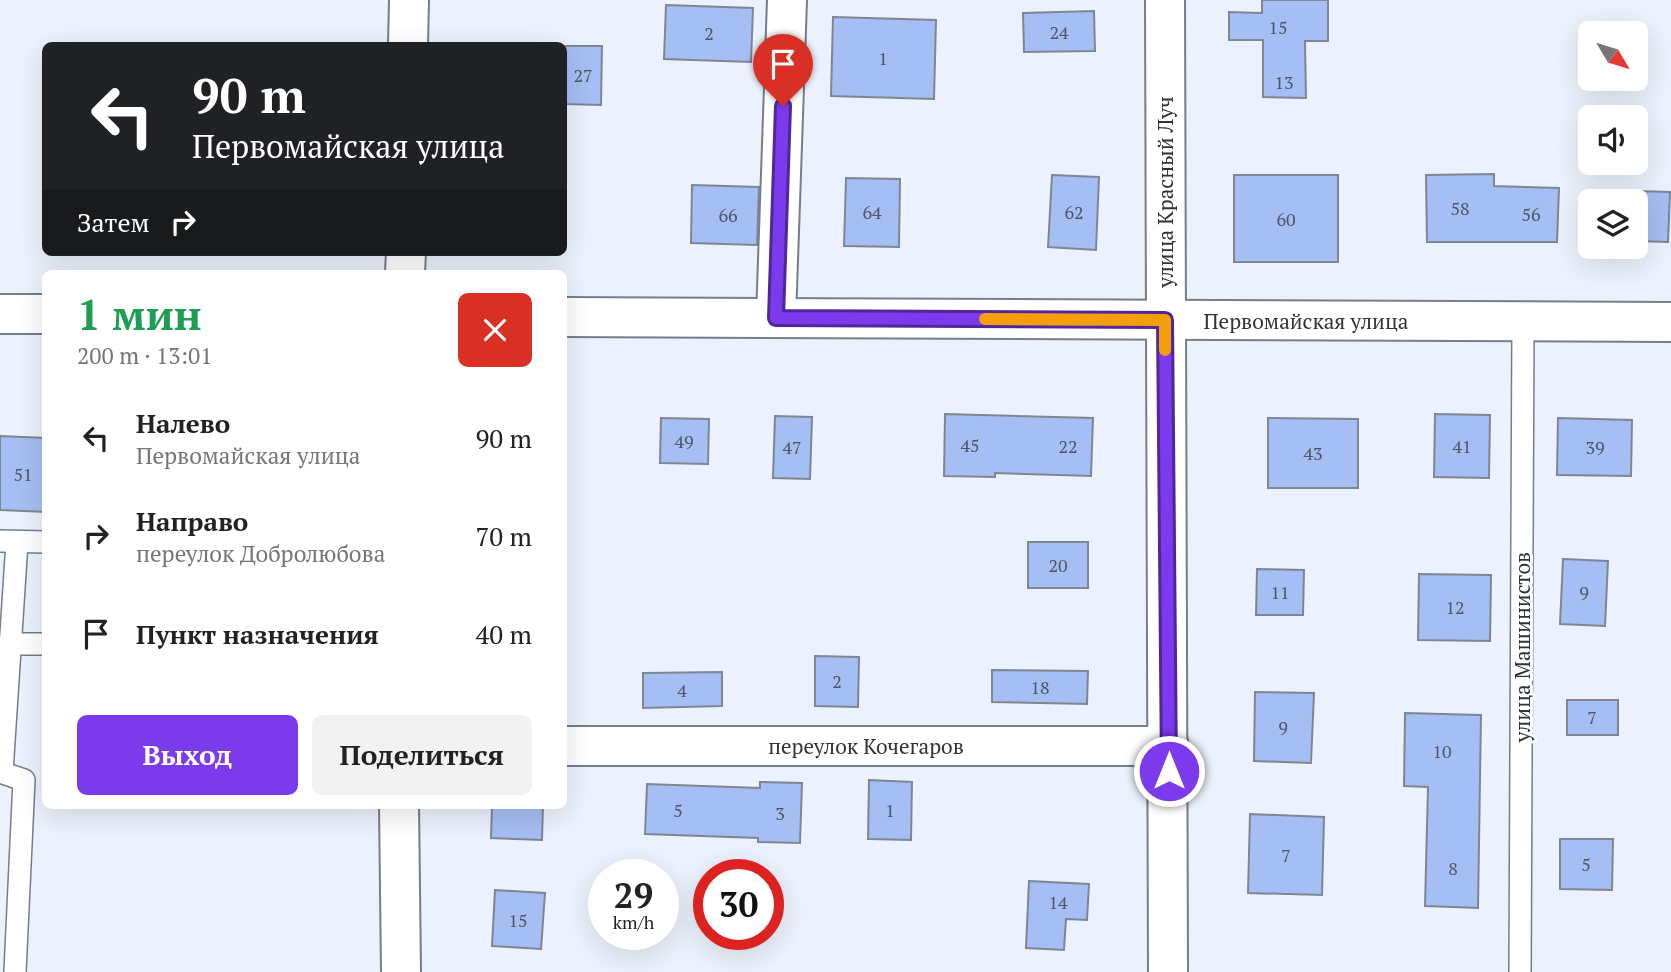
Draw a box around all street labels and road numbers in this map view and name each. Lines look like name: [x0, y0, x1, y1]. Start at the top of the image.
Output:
street label: улица Красный Луч: [1151, 96, 1179, 289]
street label: Первомайская улица: [1204, 307, 1409, 335]
street label: улица Машинистов: [1508, 552, 1536, 743]
street label: переулок Кочегаров: [768, 732, 964, 760]

